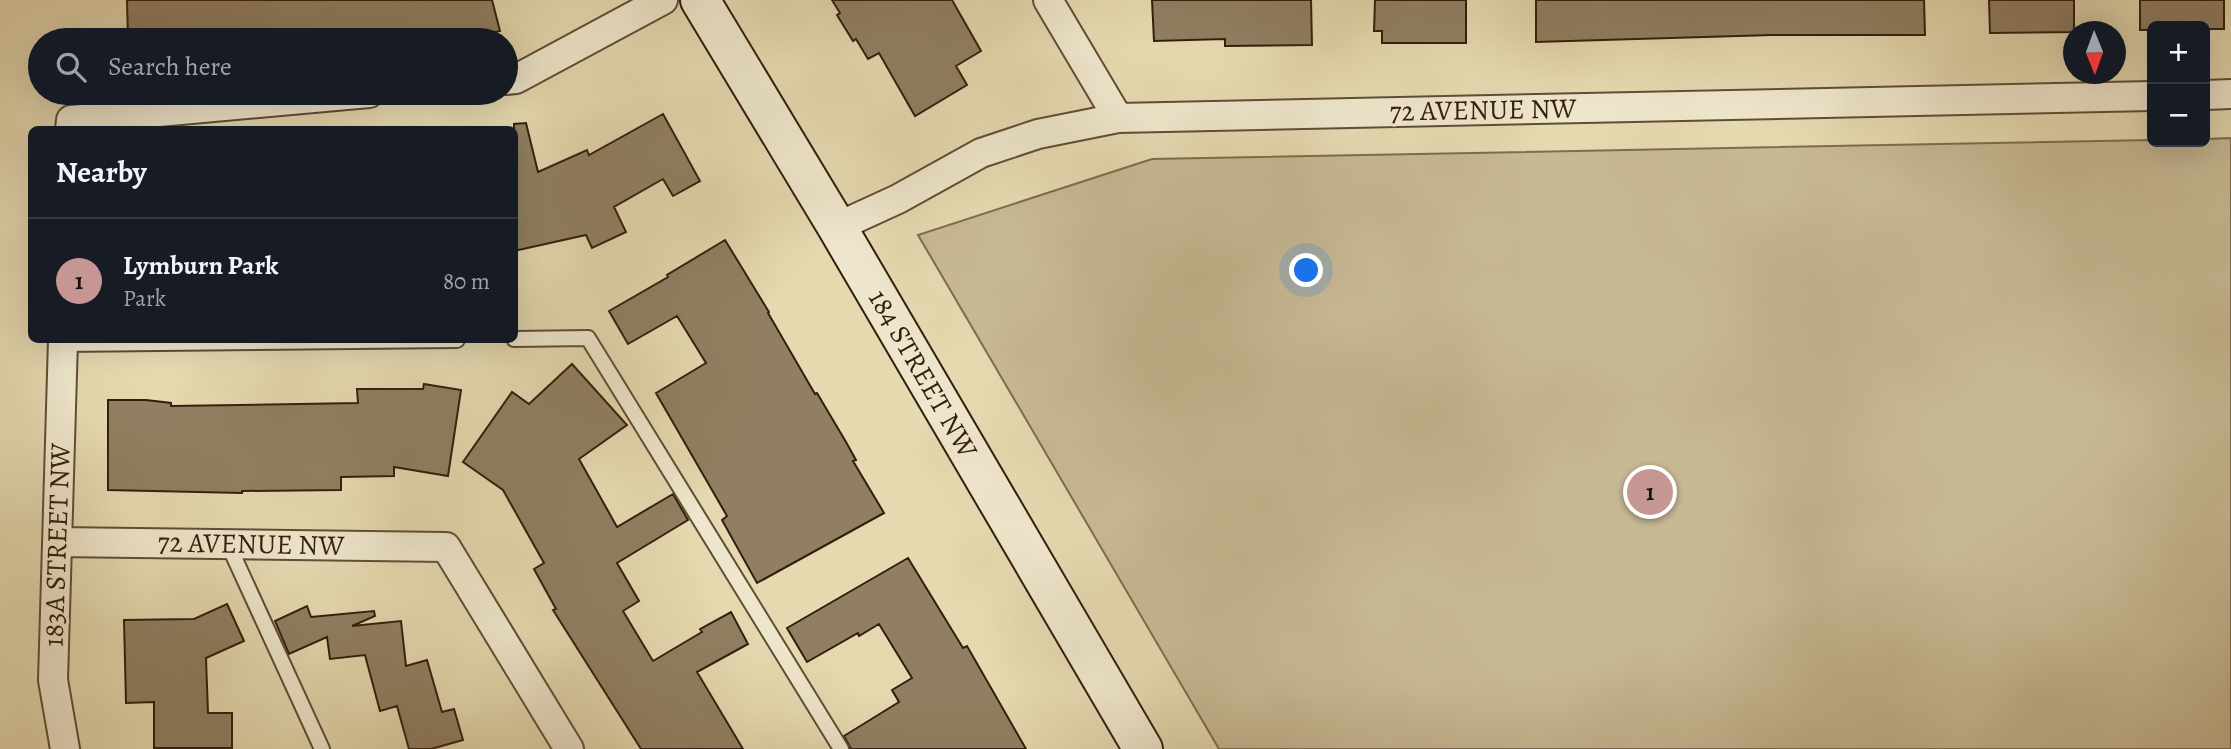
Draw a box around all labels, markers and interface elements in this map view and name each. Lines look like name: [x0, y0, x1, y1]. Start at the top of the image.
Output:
north arrow: [2063, 21, 2126, 84]
map controls: [2147, 21, 2210, 147]
button: +: [2147, 21, 2210, 84]
search box: [28, 28, 518, 105]
icon: search: [52, 48, 90, 86]
text: Search here: [108, 49, 232, 84]
button: −: [2147, 84, 2210, 147]
street label: 72 AVENUE NW: [1389, 89, 1578, 131]
text: Nearby: [56, 152, 147, 192]
text: Lymburn Park: [123, 248, 278, 283]
your location: [1289, 253, 1323, 287]
text: 1: [75, 266, 83, 297]
text: 80 m: [443, 266, 490, 297]
text: Park: [123, 283, 166, 314]
street label: 184 STREET NW: [859, 283, 987, 466]
street label: 183A STREET NW: [34, 441, 80, 648]
pin: 1: [1627, 466, 1673, 518]
street label: 72 AVENUE NW: [157, 523, 346, 565]

